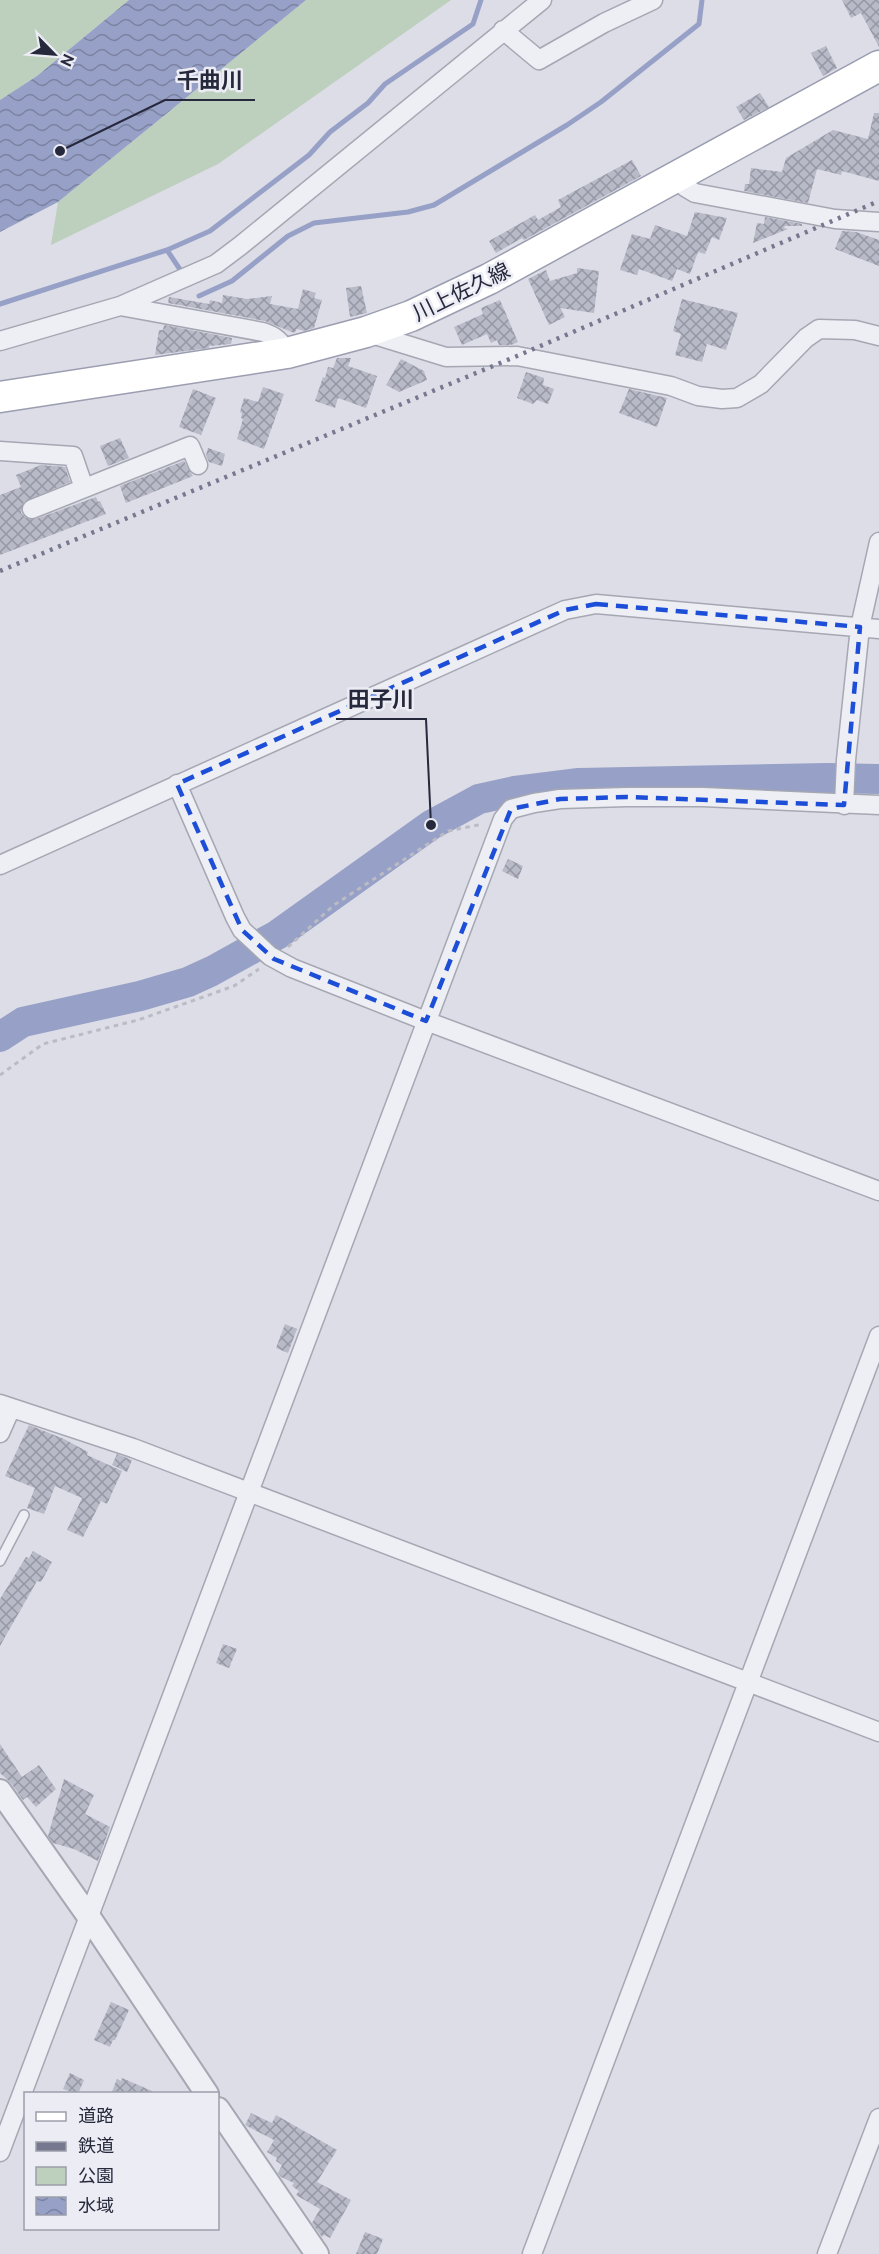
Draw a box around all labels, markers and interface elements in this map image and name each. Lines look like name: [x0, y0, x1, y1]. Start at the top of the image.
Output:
north arrow: [24, 24, 84, 84]
text: N: [57, 51, 78, 70]
callout: 千曲川: [165, 60, 255, 100]
text: 千曲川: [177, 67, 243, 92]
street label: 川上佐久線: [409, 257, 513, 325]
callout: 田子川: [336, 679, 426, 719]
text: 田子川: [348, 686, 414, 711]
legend: [24, 2092, 219, 2230]
text: 道路: [78, 2105, 114, 2125]
text: 鉄道: [78, 2135, 114, 2155]
text: 公園: [78, 2165, 114, 2185]
text: 水域: [78, 2195, 114, 2215]

